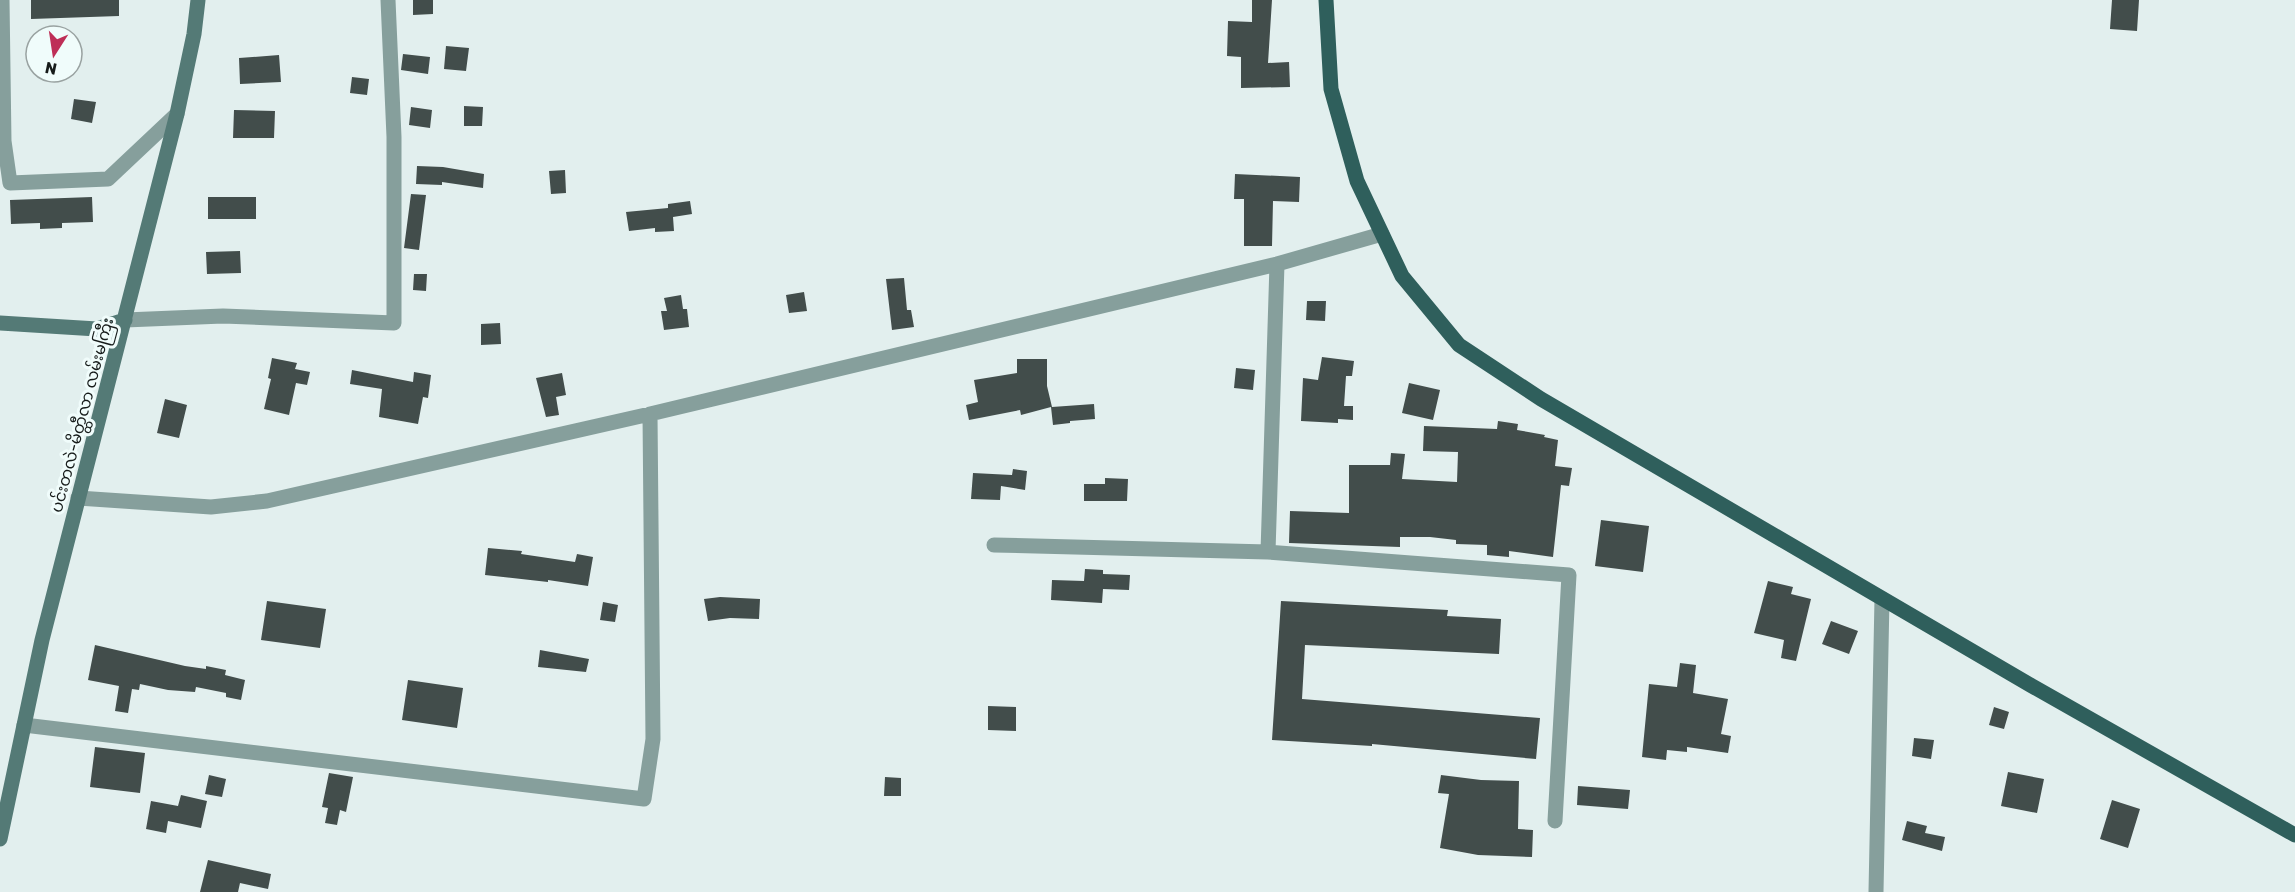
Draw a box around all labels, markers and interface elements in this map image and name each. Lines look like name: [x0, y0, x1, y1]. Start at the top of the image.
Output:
north arrow: [24, 24, 84, 84]
text: N: [43, 58, 59, 79]
street label: ပင်းတလဲ-မိတ္ထီလာ လမ်းမကြီး: [45, 315, 121, 516]

